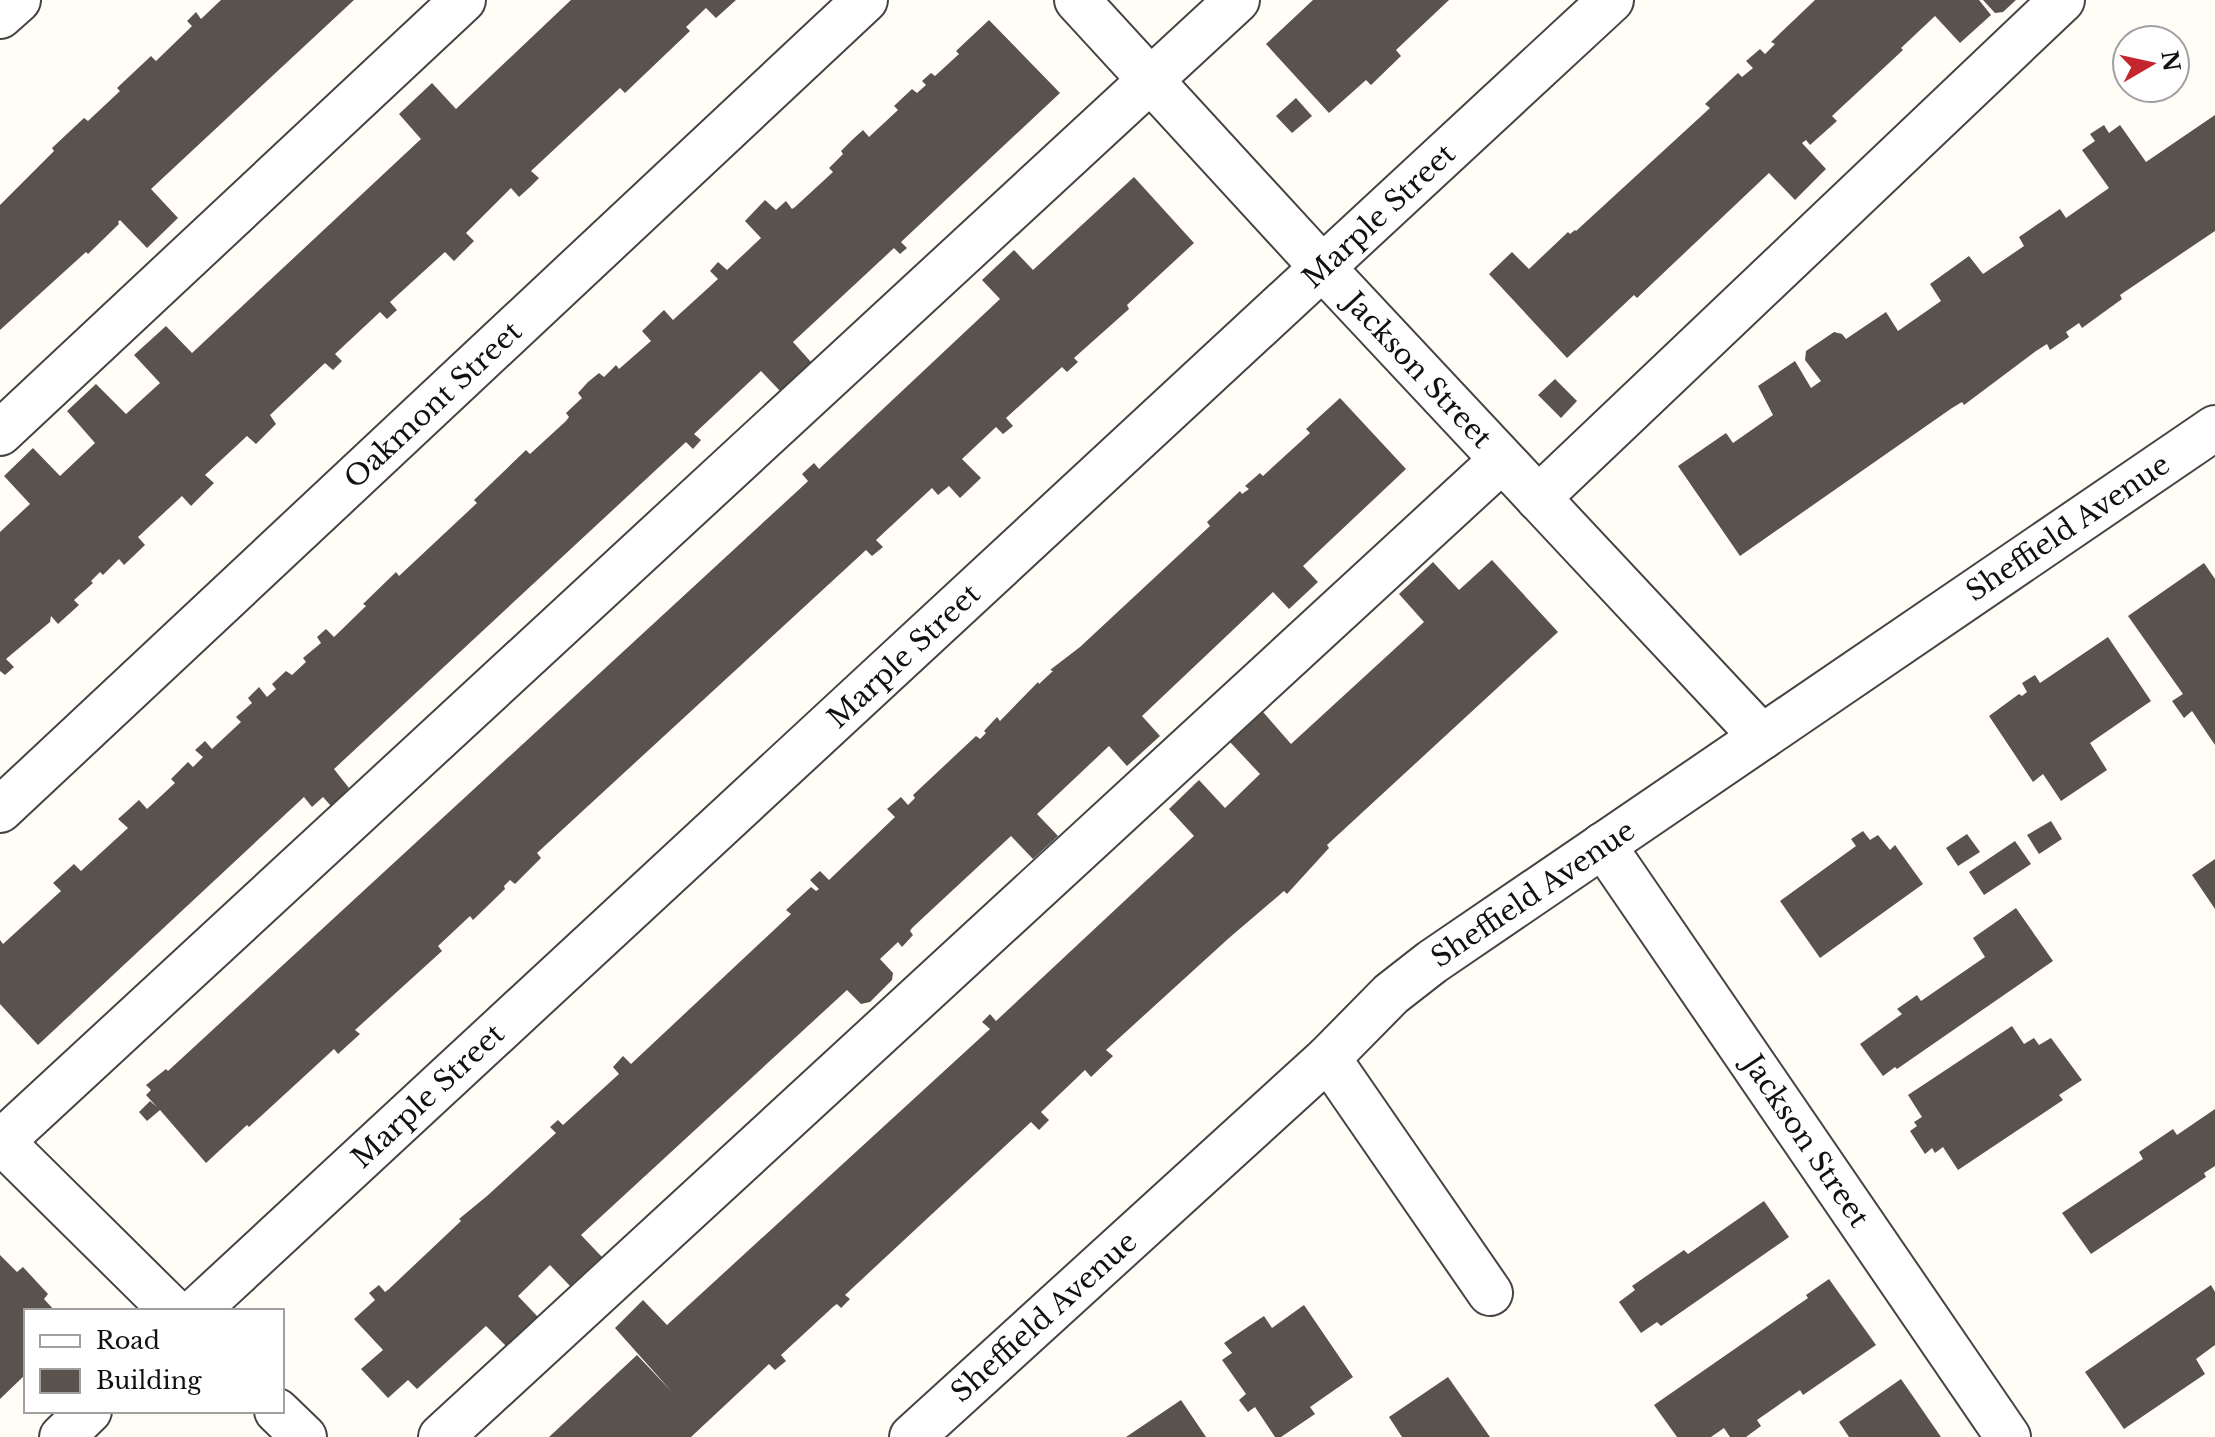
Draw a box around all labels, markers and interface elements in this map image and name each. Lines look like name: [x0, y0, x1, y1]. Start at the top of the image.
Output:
north arrow: [2111, 24, 2191, 104]
text: N: [2155, 49, 2185, 74]
street label: Marple Street: [1295, 136, 1463, 296]
street label: Jackson Street: [1334, 282, 1499, 456]
street label: Oakmont Street: [337, 314, 529, 496]
street label: Sheffield Avenue: [1959, 447, 2177, 609]
street label: Marple Street: [820, 576, 988, 736]
street label: Sheffield Avenue: [1424, 813, 1642, 975]
street label: Marple Street: [344, 1016, 512, 1176]
street label: Jackson Street: [1733, 1045, 1877, 1234]
street label: Sheffield Avenue: [944, 1224, 1144, 1410]
legend: [24, 1309, 284, 1413]
text: Road: [96, 1326, 160, 1355]
text: Building: [96, 1366, 202, 1395]

